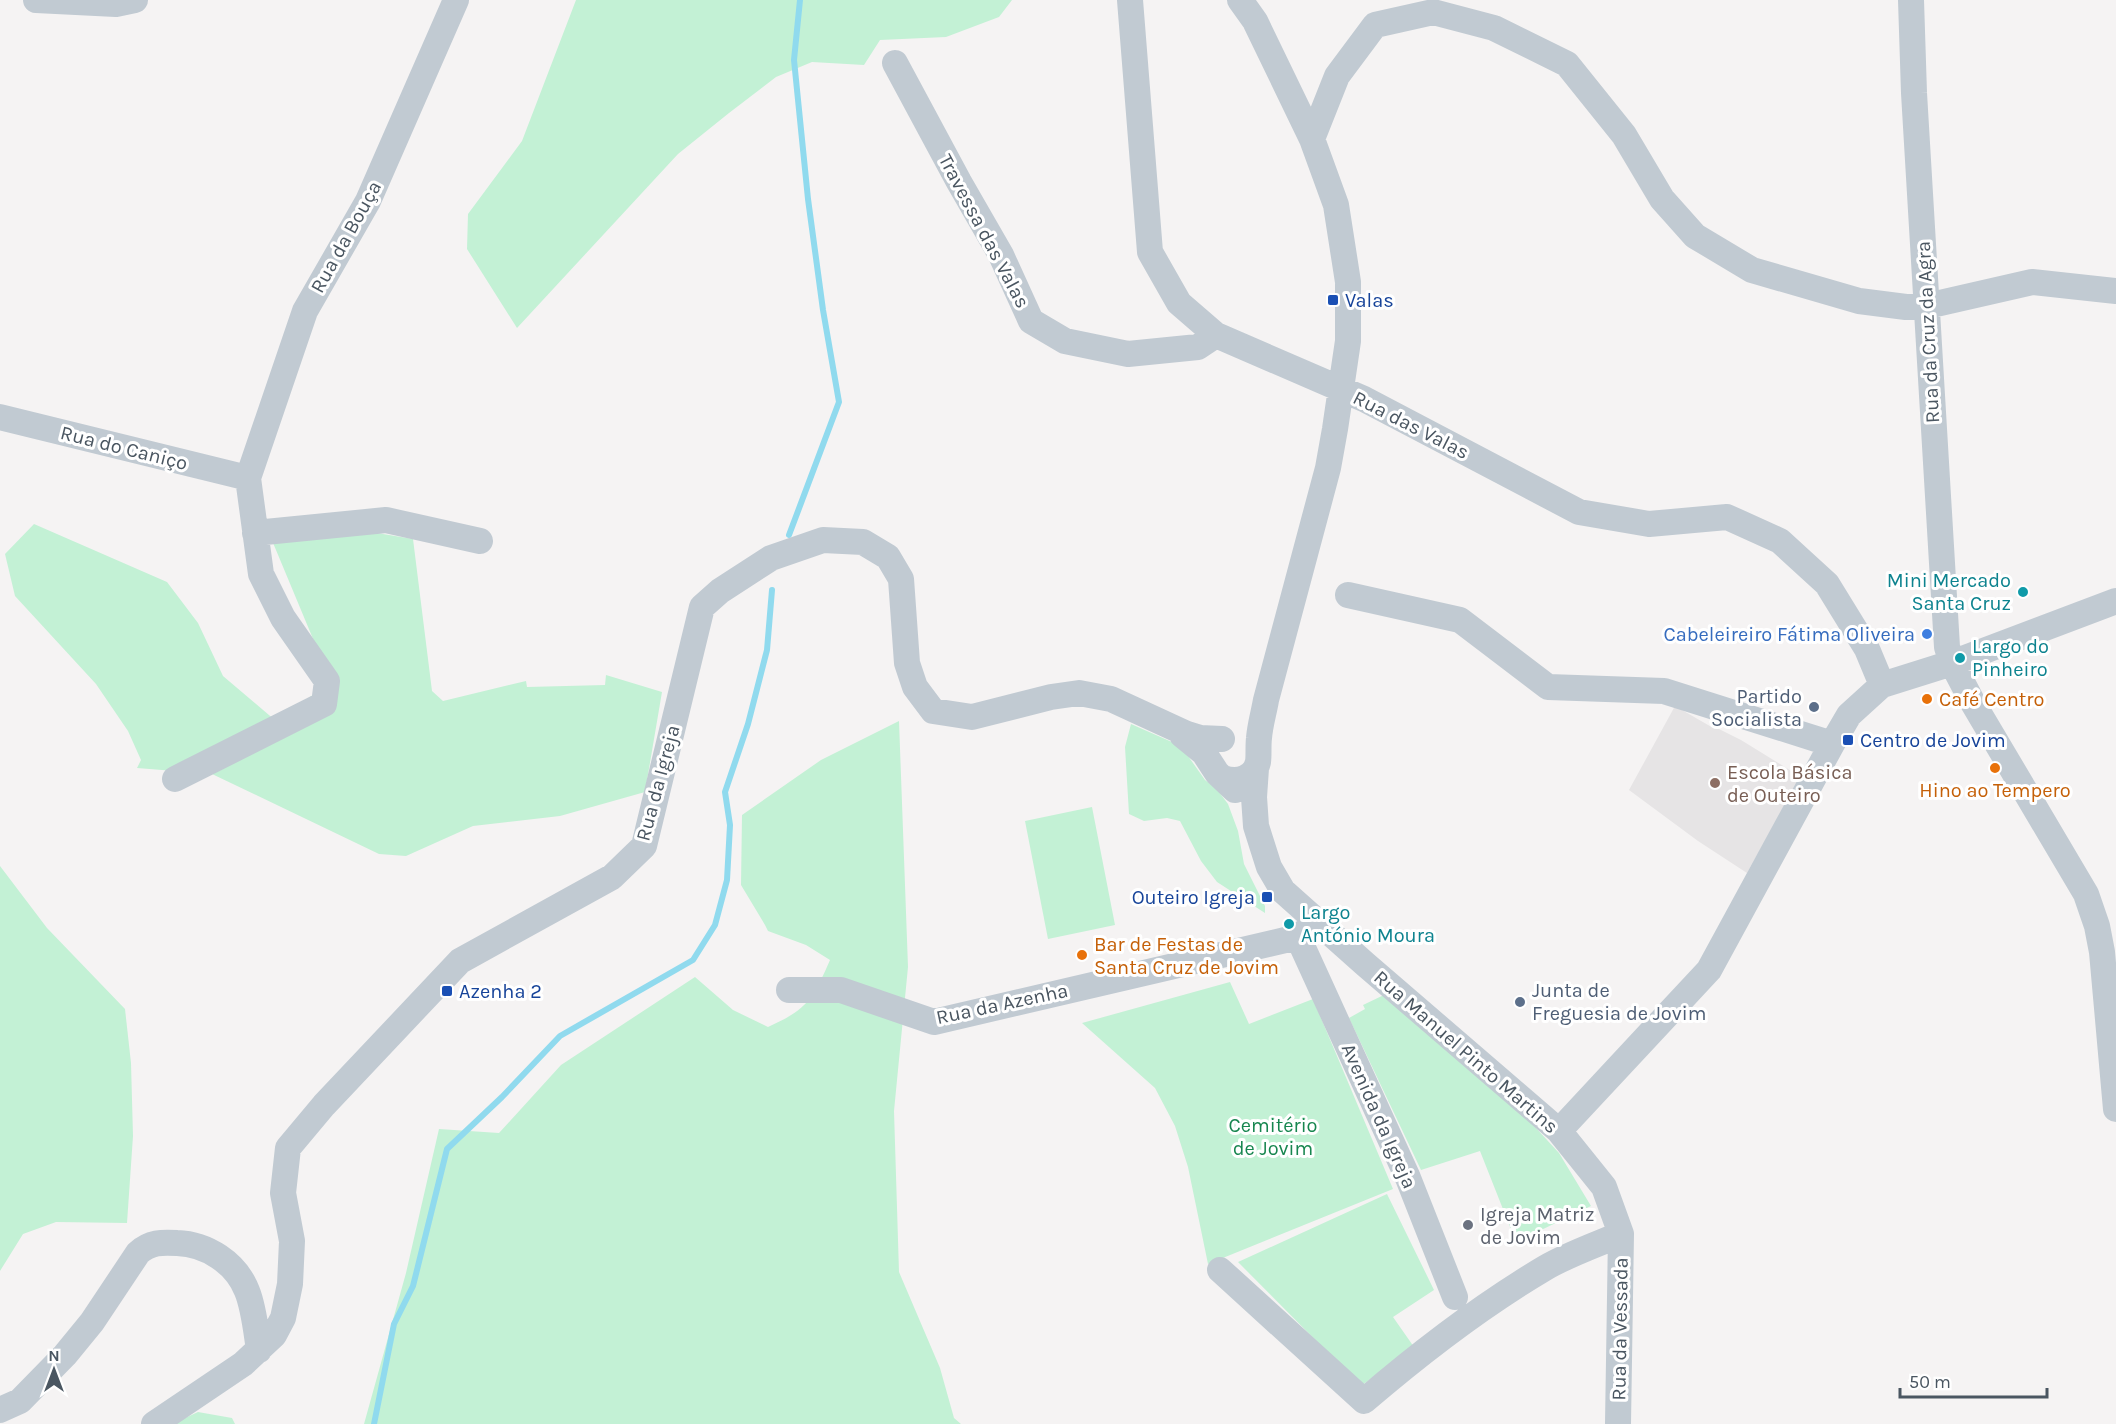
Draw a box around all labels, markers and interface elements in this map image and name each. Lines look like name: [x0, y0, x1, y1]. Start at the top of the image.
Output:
street label: Travessa das Valas: [934, 150, 1034, 312]
street label: Rua da Bouça: [306, 177, 386, 297]
street label: Rua da Cruz da Agra: [1912, 240, 1944, 424]
place label: Valas: [1345, 289, 1394, 312]
marker: Valas: [1326, 293, 1340, 307]
street label: Rua das Valas: [1349, 386, 1473, 464]
street label: Rua do Caniço: [58, 421, 190, 475]
place label: Mini Mercado Santa Cruz: [1887, 569, 2011, 615]
marker: Mini Mercado Santa Cruz: [2016, 585, 2030, 599]
place label: Cabeleireiro Fátima Oliveira: [1663, 623, 1915, 646]
marker: Cabeleireiro Fátima Oliveira: [1920, 627, 1934, 641]
place label: Largo do Pinheiro: [1972, 635, 2049, 681]
marker: Largo do Pinheiro: [1953, 651, 1967, 665]
place label: Partido Socialista: [1711, 685, 1802, 731]
place label: Café Centro: [1939, 688, 2044, 711]
marker: Café Centro: [1920, 692, 1934, 706]
marker: Partido Socialista: [1807, 700, 1821, 714]
street label: Rua da Igreja: [631, 722, 685, 844]
place label: Centro de Jovim: [1860, 729, 2006, 752]
marker: Centro de Jovim: [1841, 733, 1855, 747]
place label: Escola Básica de Outeiro: [1727, 761, 1853, 807]
marker: Hino ao Tempero: [1988, 761, 2002, 775]
marker: Escola Básica de Outeiro: [1708, 776, 1722, 790]
place label: Hino ao Tempero: [1919, 779, 2071, 802]
place label: Outeiro Igreja: [1132, 886, 1255, 909]
marker: Outeiro Igreja: [1260, 890, 1274, 904]
place label: Largo António Moura: [1301, 901, 1435, 947]
marker: Largo António Moura: [1282, 917, 1296, 931]
place label: Bar de Festas de Santa Cruz de Jovim: [1094, 933, 1279, 979]
marker: Bar de Festas de Santa Cruz de Jovim: [1075, 948, 1089, 962]
street label: Rua Manuel Pinto Martins: [1369, 966, 1563, 1138]
street label: Rua da Azenha: [934, 979, 1070, 1029]
place label: Junta de Freguesia de Jovim: [1532, 979, 1706, 1025]
place label: Azenha 2: [459, 980, 542, 1003]
marker: Azenha 2: [440, 984, 454, 998]
marker: Junta de Freguesia de Jovim: [1513, 995, 1527, 1009]
street label: Avenida da Igreja: [1337, 1040, 1421, 1192]
park label: Cemitério de Jovim: [1228, 1114, 1318, 1160]
place label: Igreja Matriz de Jovim: [1480, 1203, 1595, 1249]
marker: Igreja Matriz de Jovim: [1461, 1218, 1475, 1232]
street label: Rua da Vessada: [1607, 1257, 1633, 1401]
north arrow: [24, 1340, 84, 1400]
text: N: [48, 1346, 60, 1365]
scale bar: [1900, 1361, 2047, 1399]
text: 50 m: [1909, 1371, 1951, 1393]

